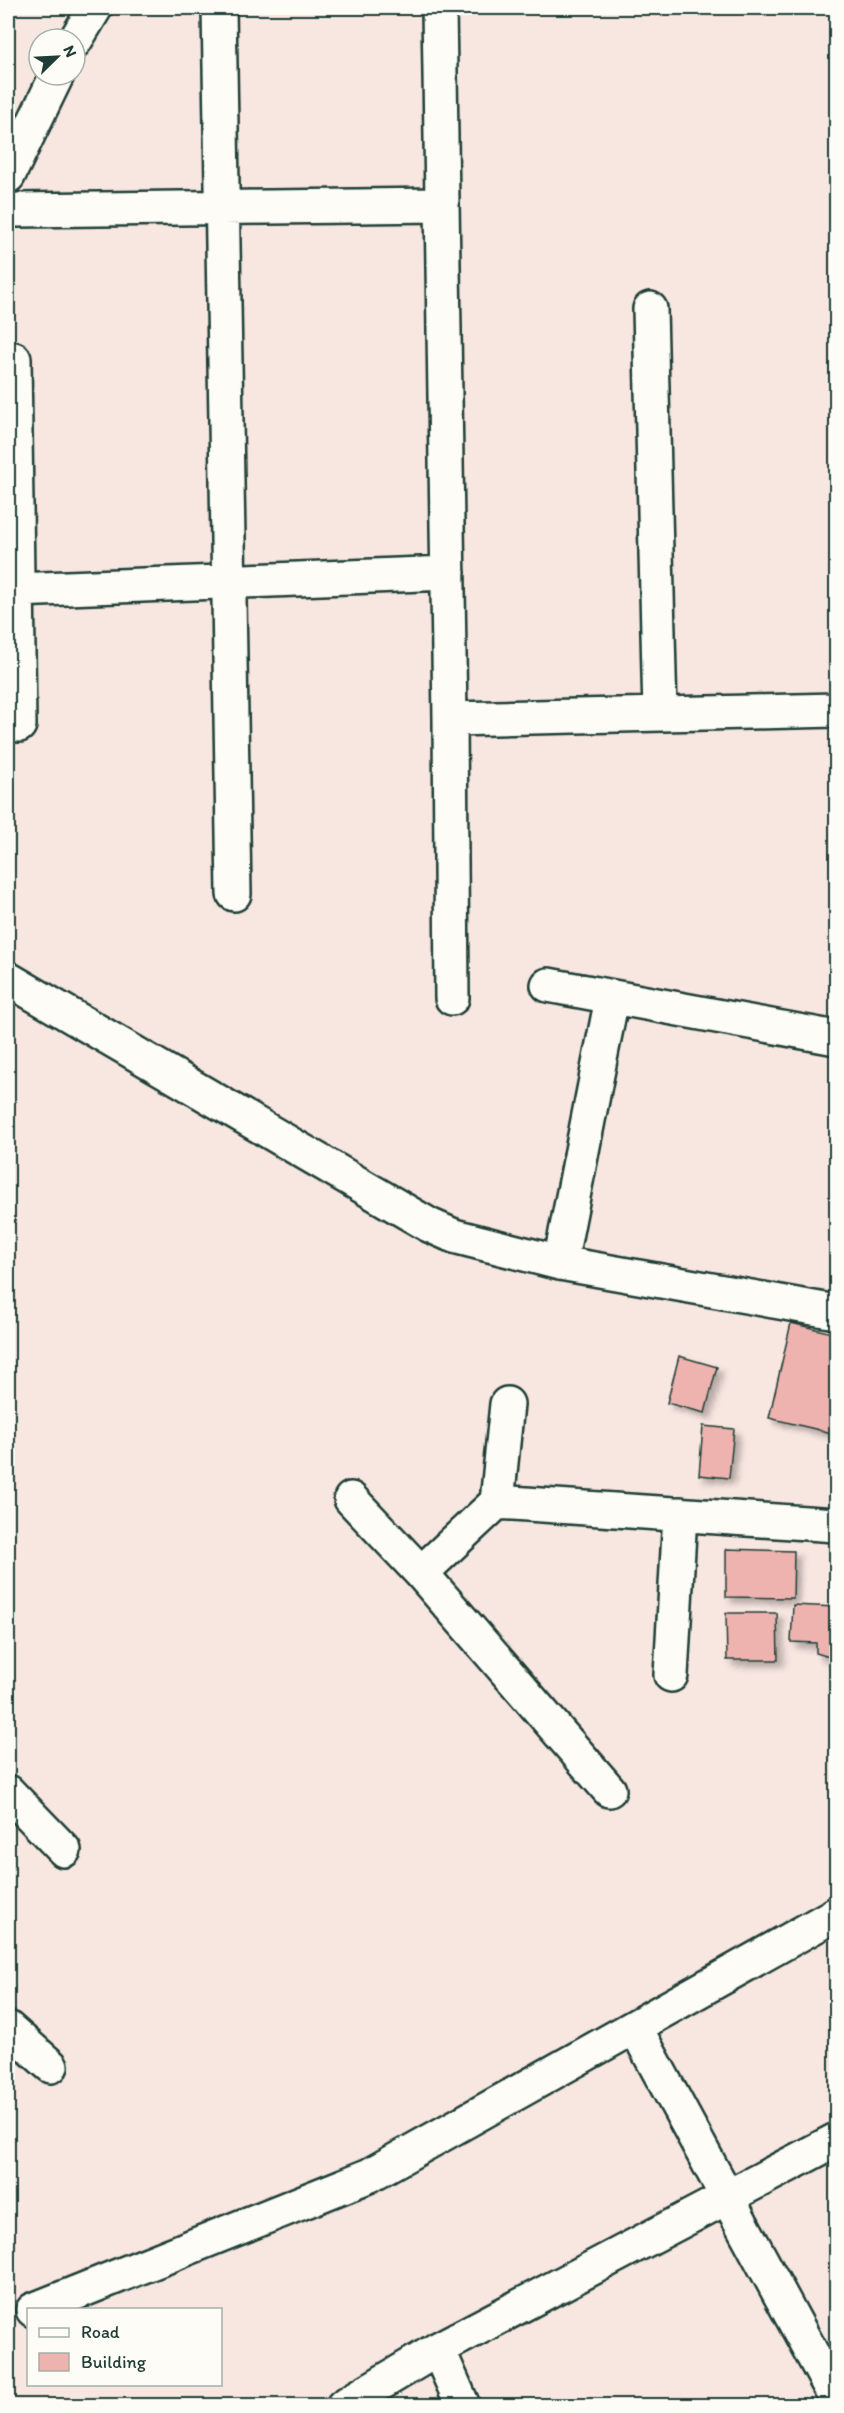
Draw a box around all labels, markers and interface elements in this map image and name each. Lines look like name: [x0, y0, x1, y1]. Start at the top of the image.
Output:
north arrow: [27, 27, 87, 87]
text: N: [59, 42, 81, 60]
legend: [27, 2308, 222, 2386]
text: Road: [81, 2321, 120, 2343]
text: Building: [81, 2351, 147, 2373]

